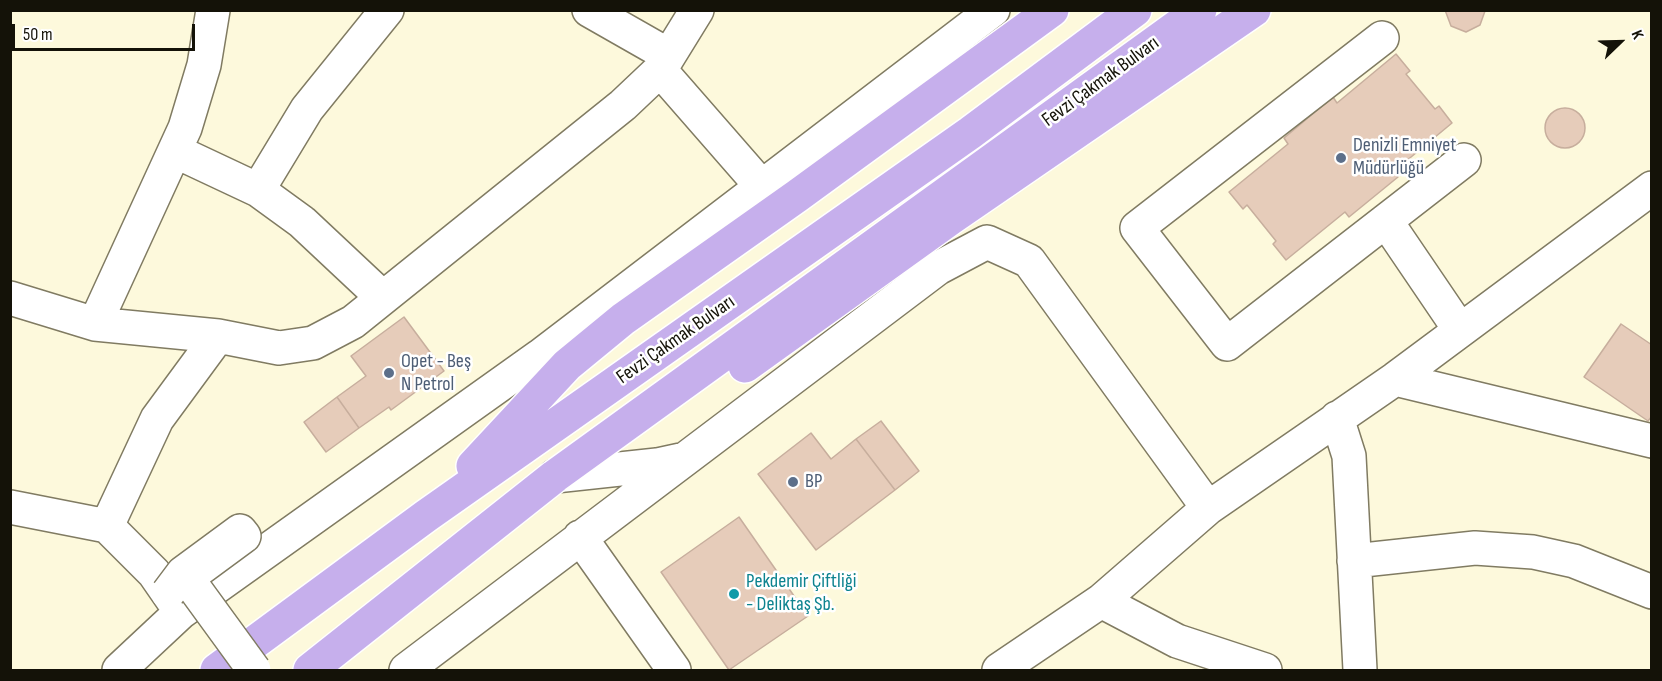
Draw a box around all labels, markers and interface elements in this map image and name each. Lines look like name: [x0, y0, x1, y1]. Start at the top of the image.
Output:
scale bar: [15, 12, 198, 50]
north arrow: [1590, 12, 1650, 72]
text: 50 m: [23, 24, 53, 45]
text: K: [1627, 27, 1647, 42]
street label: Fevzi Çakmak Bulvarı: [1038, 32, 1164, 132]
place label: Denizli Emniyet Müdürlüğü: [1353, 134, 1456, 181]
marker: Denizli Emniyet Müdürlüğü: [1334, 151, 1348, 165]
street label: Fevzi Çakmak Bulvarı: [612, 290, 740, 390]
place label: Opet - Beş N Petrol: [401, 350, 471, 397]
marker: Opet - Beş N Petrol: [382, 366, 396, 380]
place label: BP: [805, 470, 822, 494]
marker: BP: [786, 475, 800, 489]
place label: Pekdemir Çiftliği - Deliktaş Şb.: [746, 570, 856, 617]
marker: Pekdemir Çiftliği - Deliktaş Şb.: [727, 587, 741, 601]

